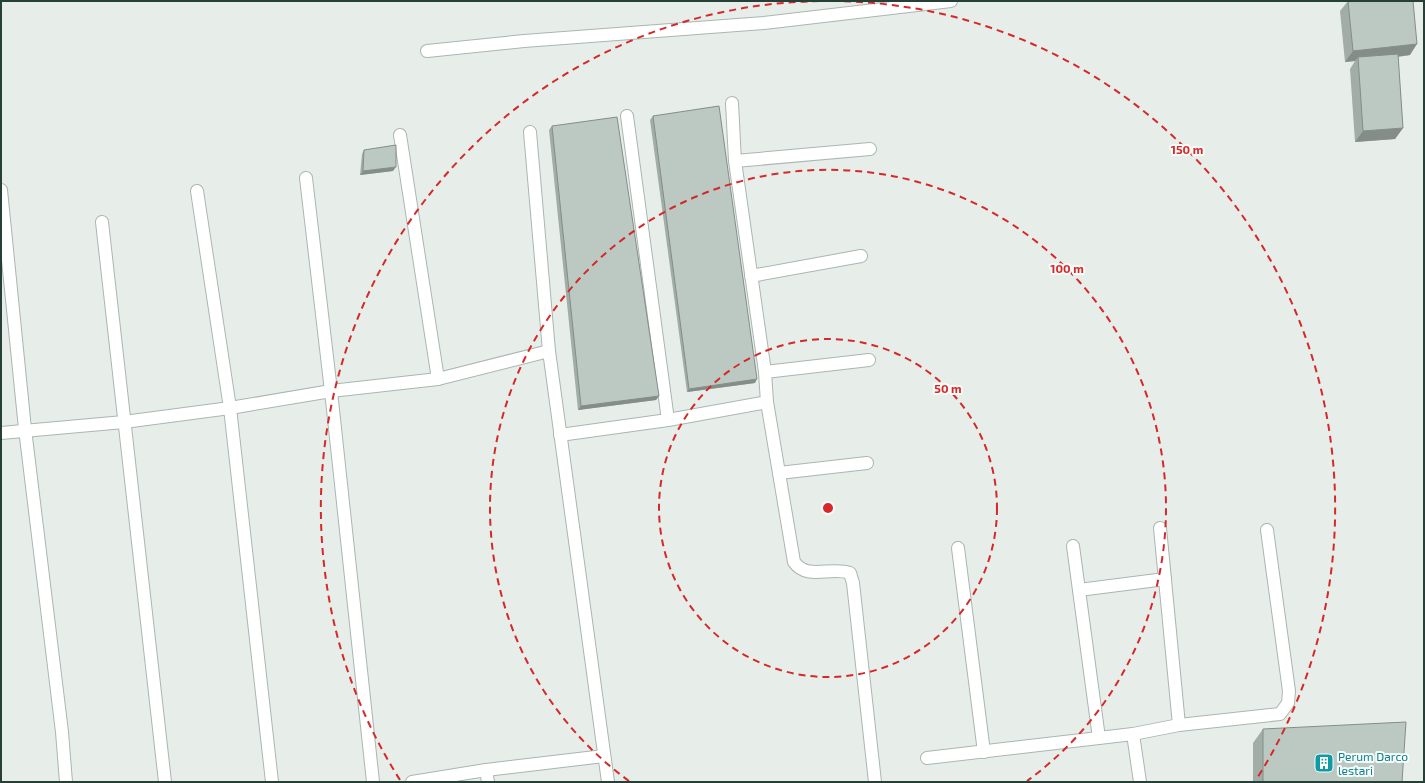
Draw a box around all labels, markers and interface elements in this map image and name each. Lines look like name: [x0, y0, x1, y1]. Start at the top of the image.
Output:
text: 150 m: [1171, 142, 1203, 156]
text: 100 m: [1050, 261, 1084, 275]
text: 50 m: [934, 381, 962, 395]
centre of rings: [821, 501, 835, 515]
place label: Perum Darco lestari: [1338, 749, 1408, 777]
building icon: Perum Darco lestari: [1313, 752, 1335, 774]

